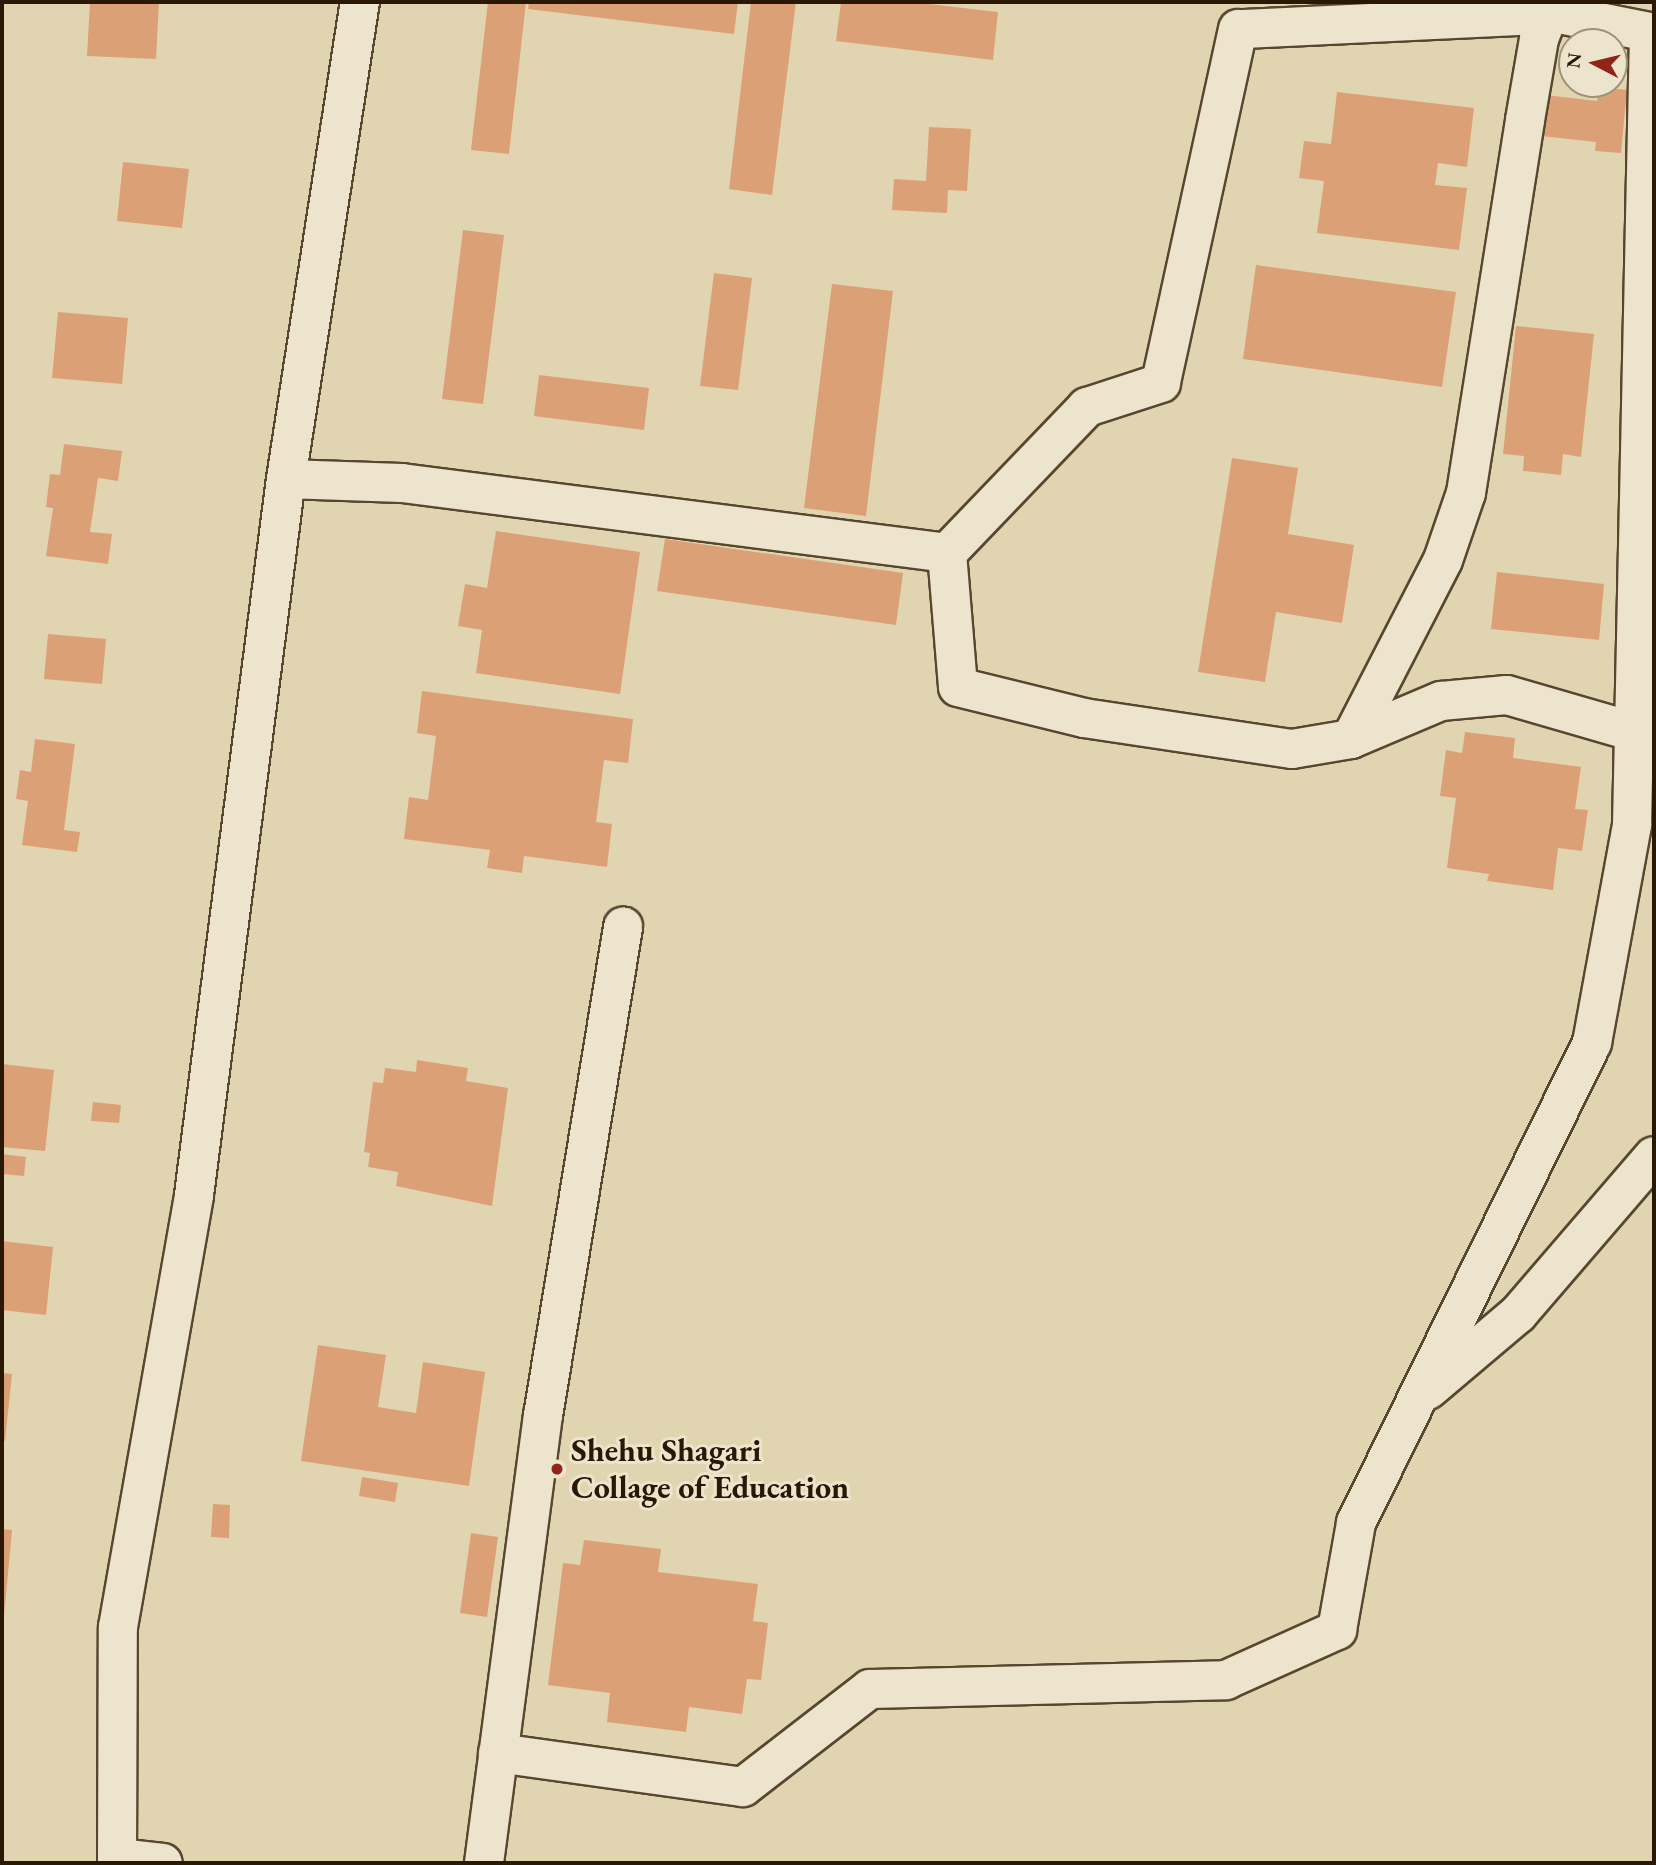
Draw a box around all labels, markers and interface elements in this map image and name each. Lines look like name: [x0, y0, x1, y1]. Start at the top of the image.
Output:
north arrow: [1558, 28, 1628, 98]
text: N: [1560, 51, 1587, 70]
place label: Shehu Shagari Collage of Education: [571, 1432, 849, 1507]
marker: Shehu Shagari Collage of Education: [549, 1461, 565, 1477]

